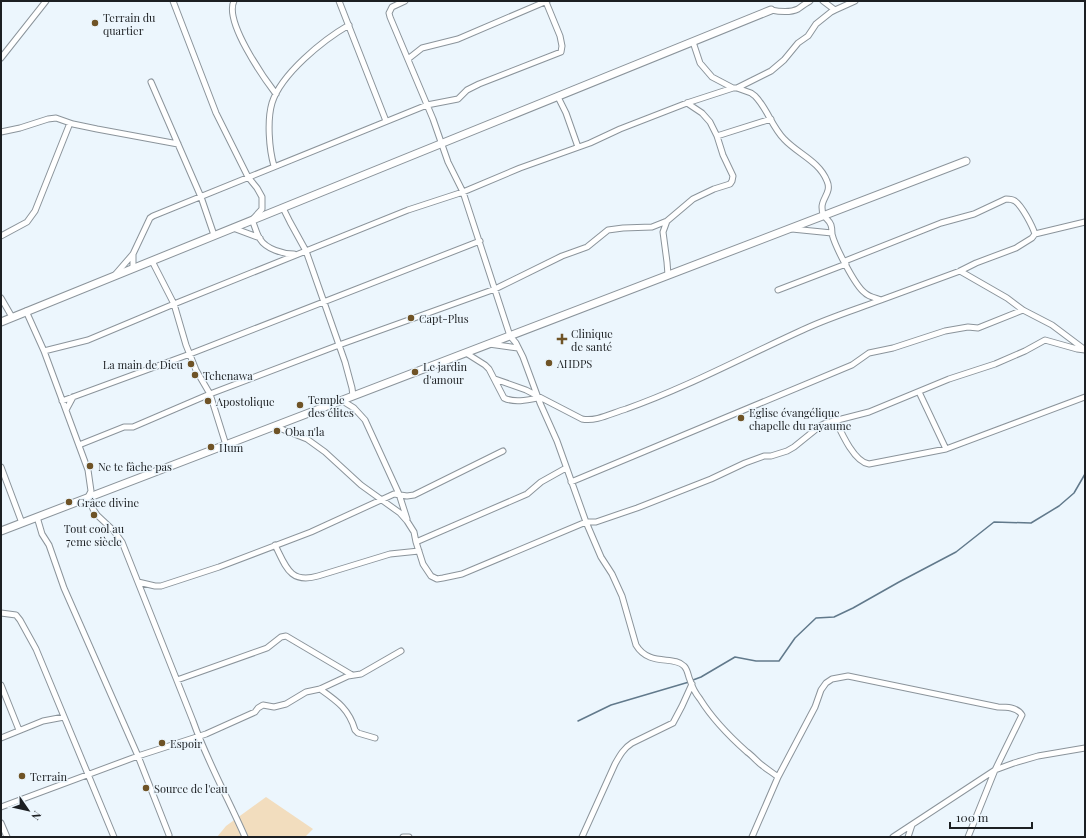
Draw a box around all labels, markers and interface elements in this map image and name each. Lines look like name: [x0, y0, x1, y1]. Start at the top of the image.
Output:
place label: Terrain du quartier: [103, 10, 156, 38]
marker: Terrain du quartier: [90, 18, 100, 28]
place label: Capt-Plus: [419, 311, 469, 326]
marker: Capt-Plus: [406, 313, 416, 323]
place label: Clinique de santé: [571, 326, 613, 354]
marker: Clinique de santé: [556, 333, 568, 345]
place label: AHDPS: [556, 356, 592, 371]
place label: La main de Dieu: [103, 357, 184, 372]
marker: AHDPS: [544, 358, 554, 368]
marker: La main de Dieu: [186, 359, 196, 369]
place label: Le jardin d'amour: [423, 359, 467, 387]
marker: Le jardin d'amour: [410, 367, 420, 377]
place label: Tchenawa: [203, 368, 253, 383]
marker: Tchenawa: [190, 370, 200, 380]
place label: Temple des élites: [308, 392, 354, 420]
place label: Apostolique: [215, 394, 275, 409]
marker: Apostolique: [203, 396, 213, 406]
marker: Temple des élites: [295, 400, 305, 410]
place label: Eglise évangélique chapelle du rayaume: [749, 405, 852, 433]
marker: Eglise évangélique chapelle du rayaume: [736, 413, 746, 423]
place label: Oba n'la: [285, 424, 325, 439]
marker: Oba n'la: [272, 426, 282, 436]
place label: Hum: [219, 440, 244, 455]
marker: Hum: [206, 442, 216, 452]
place label: Ne te fâche pas: [98, 459, 172, 474]
marker: Ne te fâche pas: [85, 461, 95, 471]
place label: Grâce divine: [77, 495, 140, 510]
marker: Grâce divine: [64, 497, 74, 507]
marker: Tout cool au 7eme siècle: [89, 510, 99, 520]
place label: Tout cool au 7eme siècle: [64, 521, 125, 549]
place label: Espoir: [170, 736, 202, 751]
marker: Espoir: [157, 738, 167, 748]
place label: Terrain: [30, 769, 67, 784]
marker: Terrain: [17, 771, 27, 781]
place label: Source de l'eau: [154, 781, 228, 796]
marker: Source de l'eau: [141, 783, 151, 793]
north arrow: [8, 790, 48, 830]
scale bar: [950, 804, 1032, 830]
text: N: [28, 808, 45, 823]
text: 100 m: [956, 809, 989, 825]

